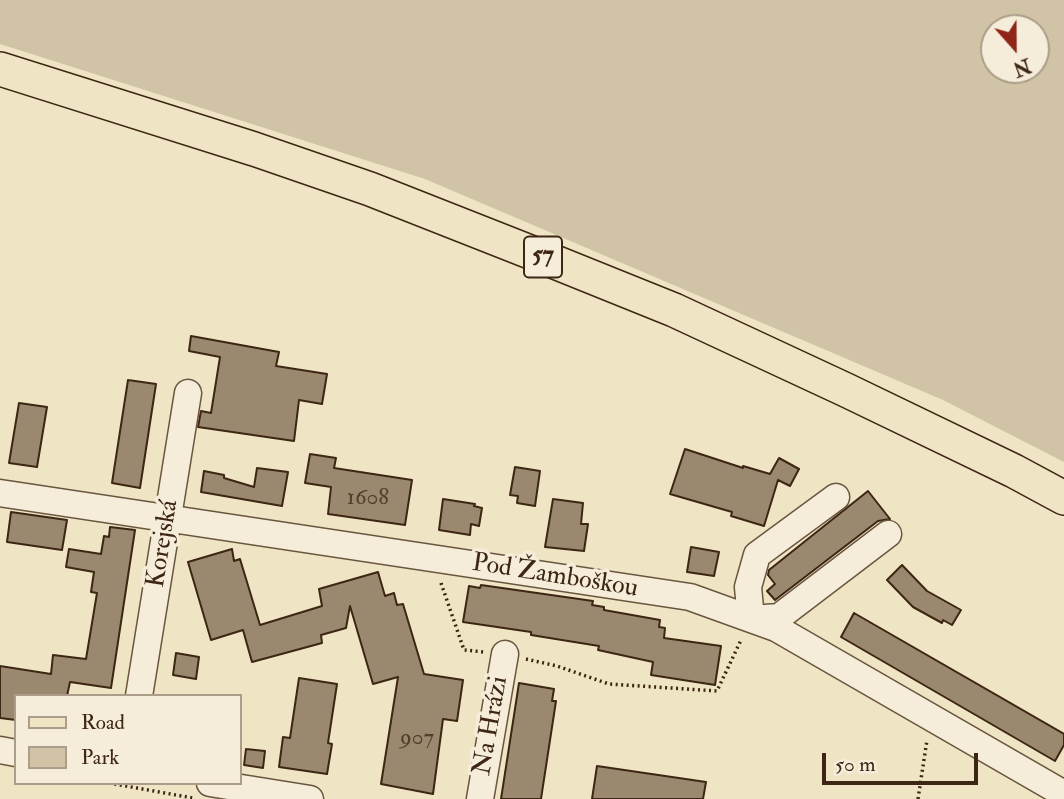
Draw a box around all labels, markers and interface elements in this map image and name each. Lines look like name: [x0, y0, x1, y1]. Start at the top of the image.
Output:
north arrow: [980, 14, 1050, 84]
text: N: [1010, 52, 1034, 81]
road number: 57: [524, 236, 562, 278]
house number: 1608: [347, 485, 389, 513]
street label: Korejská: [142, 498, 186, 590]
street label: Pod Žamboškou: [470, 548, 640, 606]
street label: Na Hrázi: [468, 674, 516, 778]
legend: [14, 694, 242, 785]
text: Road: [81, 709, 125, 736]
house number: 907: [400, 725, 434, 753]
scale bar: [826, 740, 982, 784]
text: Park: [81, 744, 119, 771]
text: 50 m: [835, 751, 876, 778]

